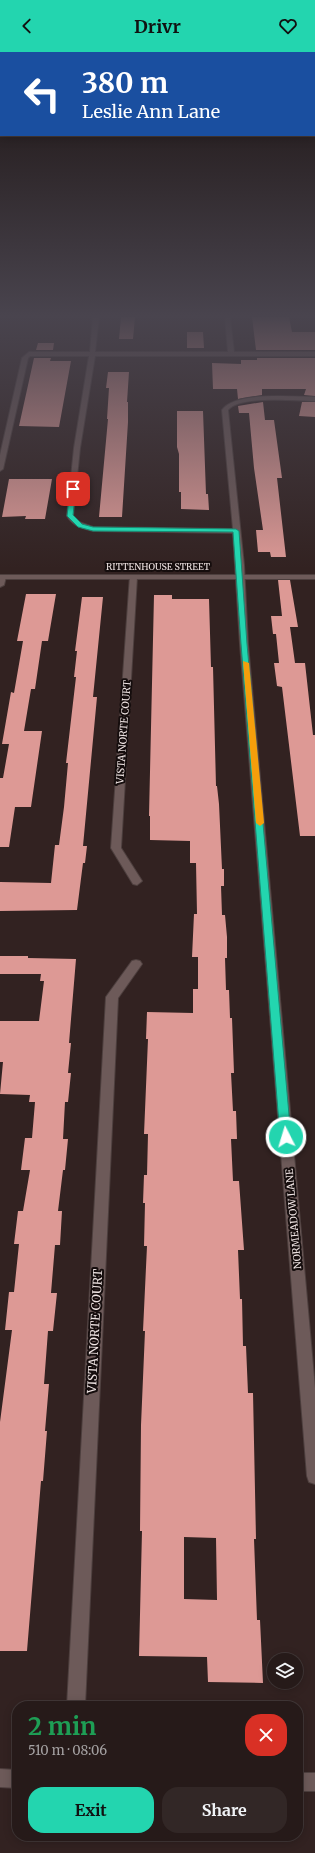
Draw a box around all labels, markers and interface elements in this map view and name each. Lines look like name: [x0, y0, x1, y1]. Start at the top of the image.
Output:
icon: back: [16, 15, 38, 37]
text: Drivr: [134, 15, 181, 38]
icon: heart: [277, 15, 299, 37]
text: 380 m: [82, 65, 168, 101]
icon: left: [16, 68, 68, 120]
text: Leslie Ann Lane: [82, 100, 220, 123]
pin: [56, 472, 90, 506]
icon: arrive: [62, 478, 84, 500]
street label: RITTENHOUSE STREET: [106, 561, 211, 572]
street label: VISTA NORTE COURT: [113, 680, 134, 785]
position arrow: [265, 1116, 307, 1158]
street label: NORMEADOW LANE: [283, 1168, 304, 1270]
street label: VISTA NORTE COURT: [84, 1268, 105, 1395]
map controls: [267, 1653, 303, 1689]
button: layers: [267, 1653, 303, 1689]
text: 2 min: [28, 1711, 96, 1742]
button: close: [245, 1714, 287, 1756]
text: 510 m · 08:06: [28, 1742, 107, 1759]
button: Exit: [28, 1787, 154, 1833]
button: Share: [162, 1787, 287, 1833]

